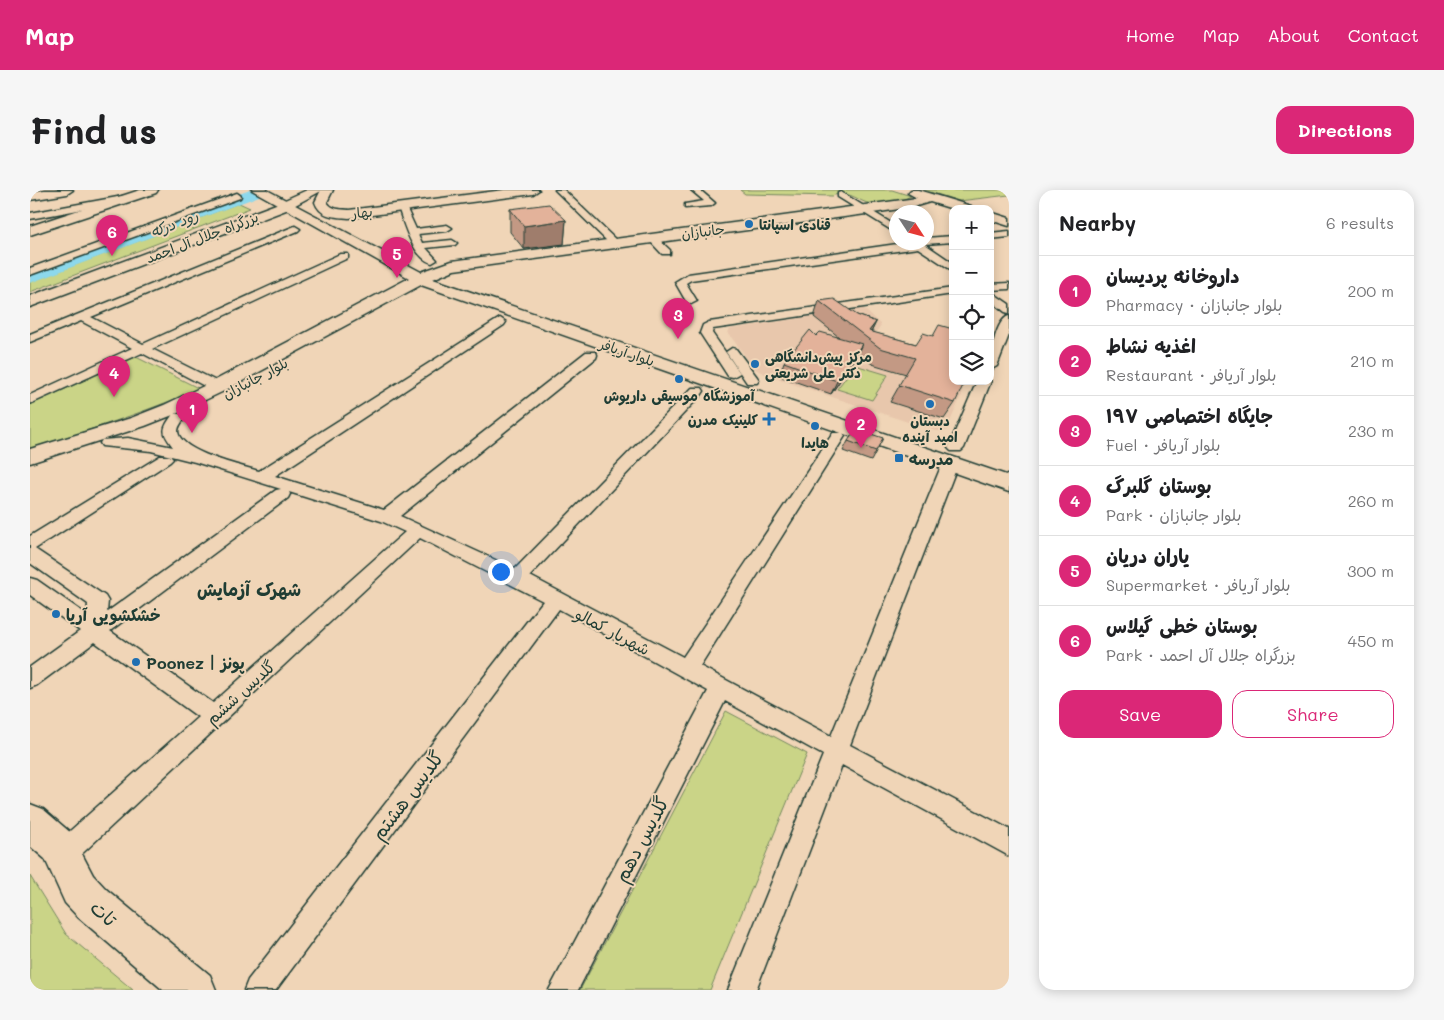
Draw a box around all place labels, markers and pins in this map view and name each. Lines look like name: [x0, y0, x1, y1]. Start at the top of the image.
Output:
pin: 6: [96, 215, 128, 256]
place label: قنادی اسپانتا: [759, 215, 831, 234]
marker: قنادی اسپانتا: [743, 218, 755, 230]
pin: 5: [381, 237, 413, 278]
pin: 3: [662, 298, 694, 339]
place label: مرکز پیش‌دانشگاهی دکتر علی شریعتی: [765, 347, 872, 382]
pin: 4: [98, 356, 130, 397]
marker: مرکز پیش‌دانشگاهی دکتر علی شریعتی: [749, 358, 761, 370]
marker: آموزشگاه موسیقی داریوش: [673, 373, 685, 385]
place label: آموزشگاه موسیقی داریوش: [604, 386, 756, 406]
pin: 1: [176, 392, 208, 433]
marker: دبستان امید آینده: [924, 398, 936, 410]
pin: 2: [845, 407, 877, 448]
place label: کلینیک مدرن: [688, 410, 759, 429]
place label: دبستان امید آینده: [902, 411, 958, 446]
marker: کلینیک مدرن: [762, 412, 776, 426]
marker: هایدا: [809, 420, 821, 432]
place label: هایدا: [801, 433, 829, 452]
place label: مدرسه: [909, 448, 954, 469]
marker: مدرسه: [893, 452, 905, 464]
place label: خشکشویی آریا: [66, 604, 161, 626]
marker: خشکشویی آریا: [50, 608, 62, 620]
place label: Poonez | پونز: [146, 652, 245, 674]
marker: Poonez | پونز: [130, 656, 142, 668]

